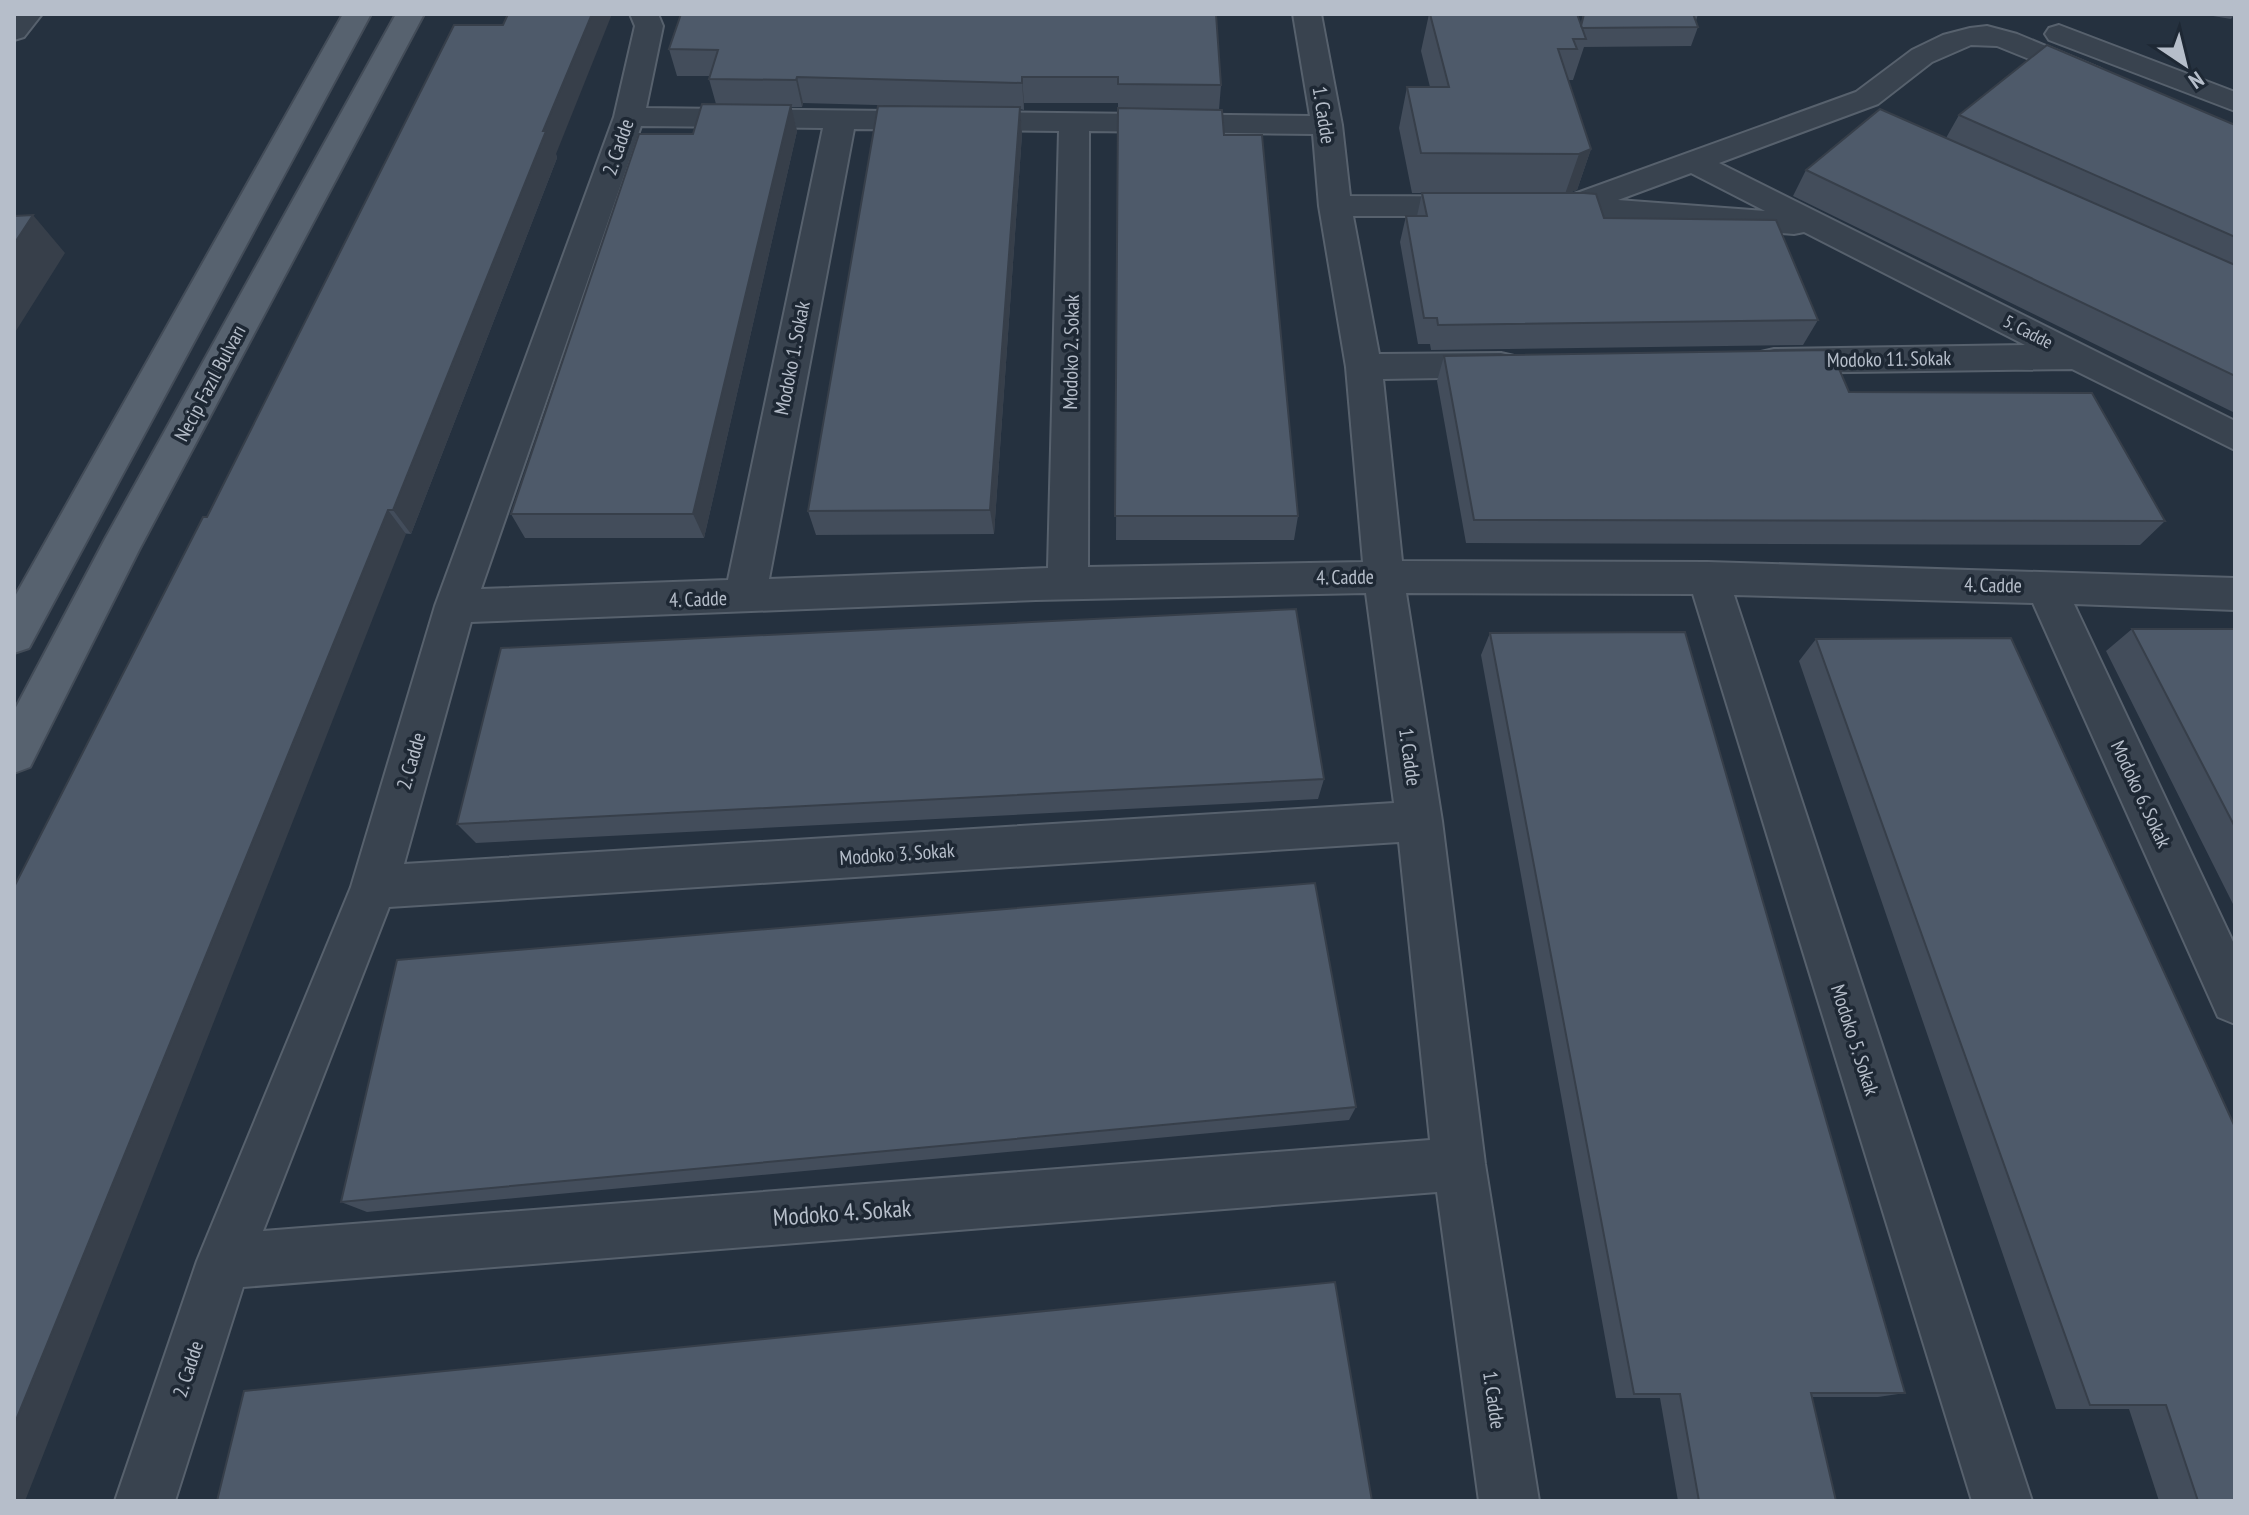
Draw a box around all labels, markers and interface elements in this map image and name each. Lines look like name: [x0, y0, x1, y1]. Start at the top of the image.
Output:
north arrow: [2145, 24, 2225, 104]
text: N: [2184, 66, 2209, 95]
street label: 1. Cadde: [1307, 84, 1341, 146]
street label: 2. Cadde: [596, 115, 640, 179]
street label: Modoko 2. Sokak: [1057, 294, 1085, 410]
street label: Modoko 1. Sokak: [768, 299, 816, 417]
street label: 5. Cadde: [2000, 309, 2057, 354]
street label: Necip Fazıl Bulvarı: [168, 320, 252, 446]
street label: Modoko 11. Sokak: [1827, 345, 1952, 373]
street label: 4. Cadde: [1316, 563, 1374, 591]
street label: 4. Cadde: [1964, 571, 2022, 599]
street label: 4. Cadde: [669, 585, 727, 613]
street label: 1. Cadde: [1393, 726, 1427, 788]
street label: 2. Cadde: [391, 730, 431, 792]
street label: Modoko 6. Sokak: [2105, 736, 2177, 852]
street label: Modoko 3. Sokak: [839, 837, 956, 871]
street label: Modoko 5. Sokak: [1825, 981, 1885, 1099]
street label: Modoko 4. Sokak: [772, 1192, 913, 1233]
street label: 2. Cadde: [167, 1337, 209, 1401]
street label: 1. Cadde: [1477, 1369, 1511, 1431]

